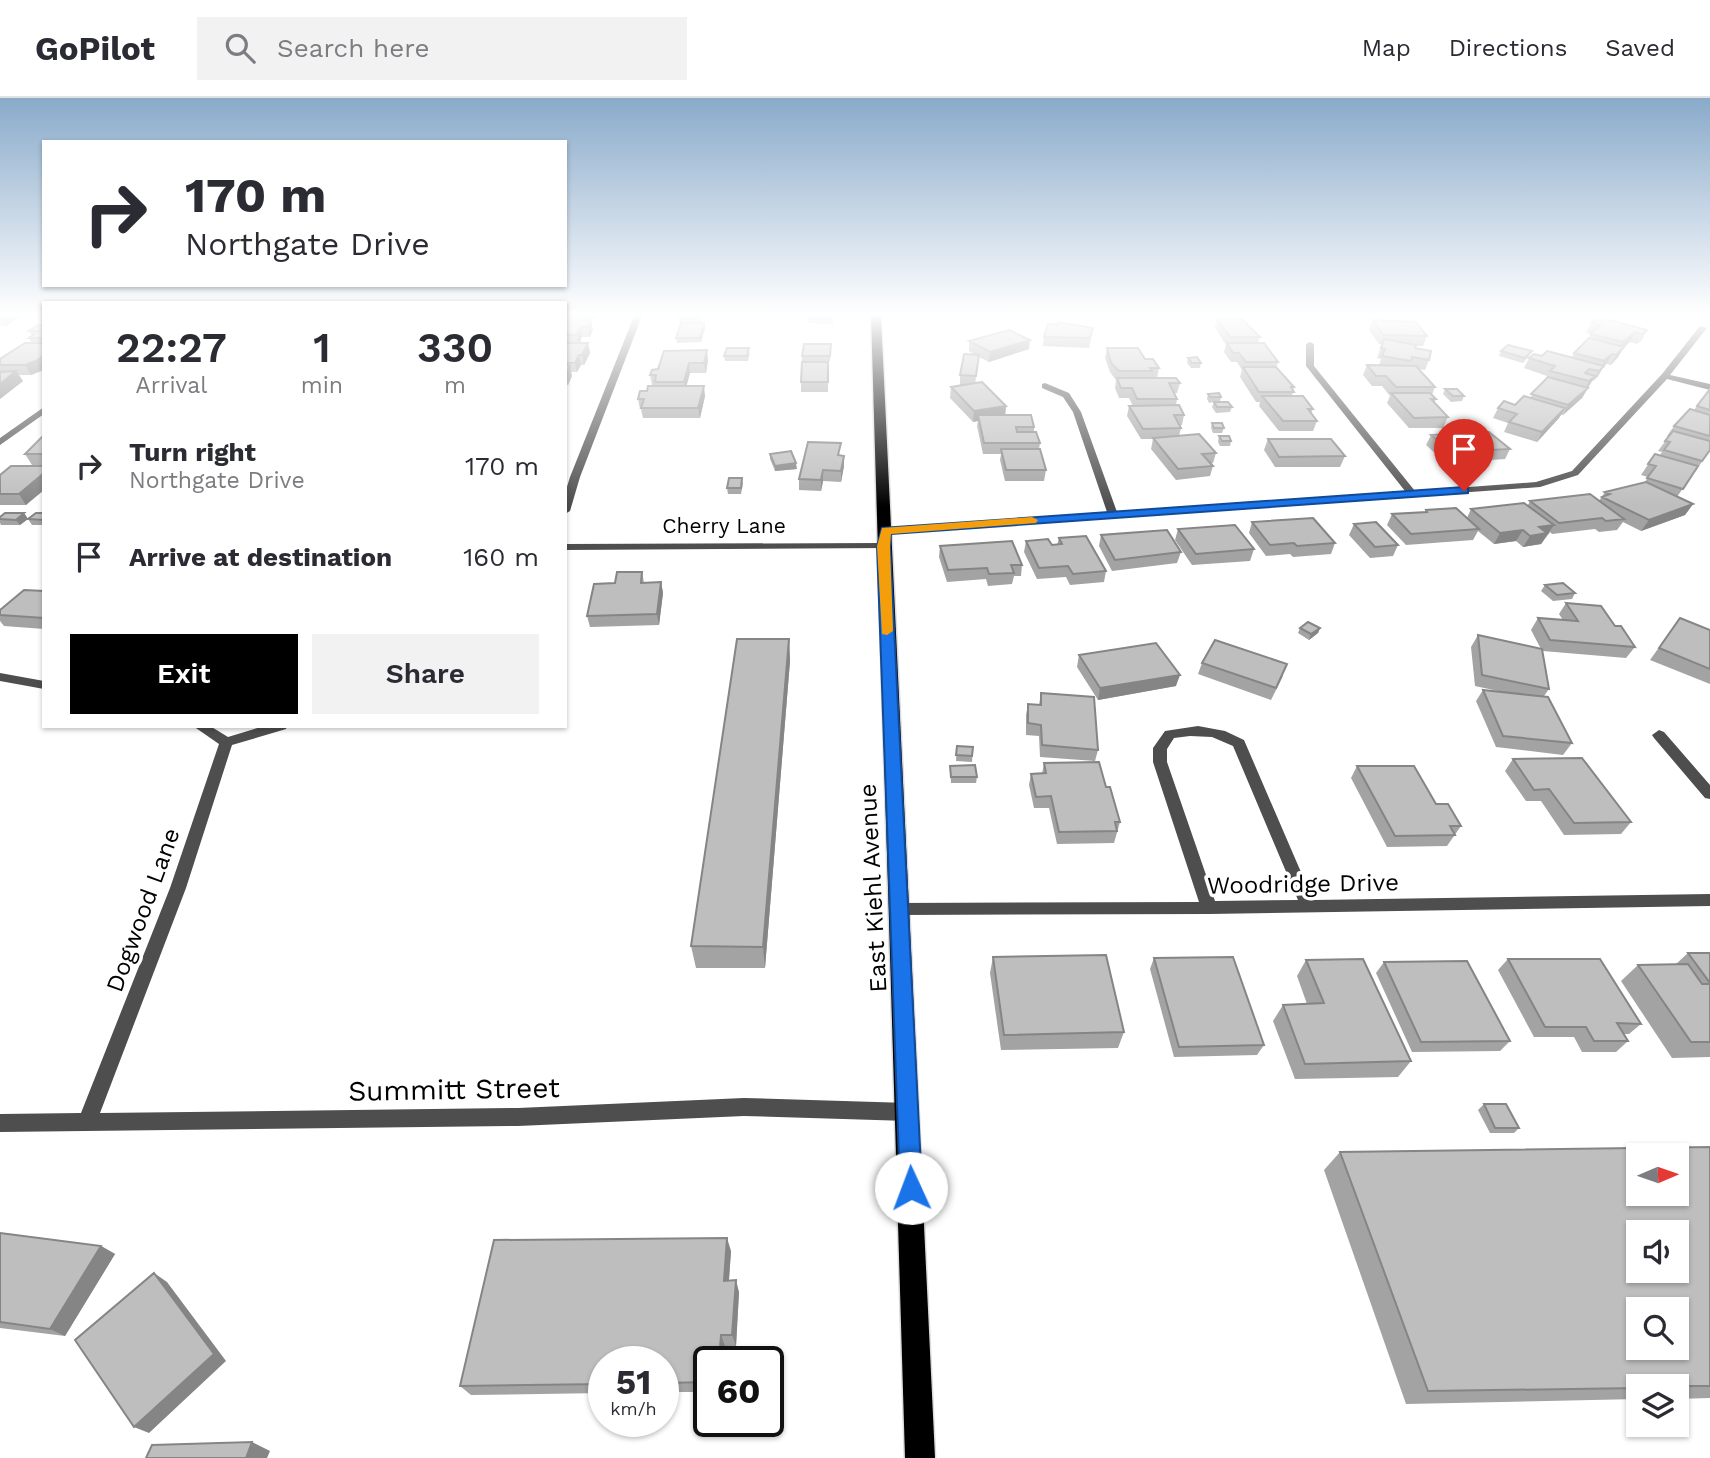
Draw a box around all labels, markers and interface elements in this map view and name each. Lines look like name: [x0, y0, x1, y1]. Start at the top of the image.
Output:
search box: [197, 17, 687, 80]
text: GoPilot: [35, 29, 155, 68]
icon: search: [221, 29, 259, 67]
text: Search here: [277, 33, 429, 63]
text: Map: [1362, 34, 1411, 62]
text: Directions: [1449, 34, 1567, 62]
text: Saved: [1605, 34, 1675, 62]
text: 170 m: [185, 166, 326, 224]
icon: right: [70, 168, 161, 259]
text: Northgate Drive: [185, 225, 430, 263]
text: 22:27: [116, 323, 227, 372]
text: 1: [313, 323, 331, 372]
text: 330: [417, 323, 493, 372]
text: Arrival: [136, 372, 207, 399]
text: min: [301, 372, 343, 399]
text: m: [444, 372, 466, 399]
pin: [1434, 419, 1494, 491]
icon: arrive: [1445, 430, 1483, 468]
text: Turn right: [129, 437, 256, 467]
icon: right: [70, 447, 108, 485]
text: 170 m: [465, 451, 539, 481]
text: Northgate Drive: [129, 467, 305, 494]
street label: Cherry Lane: [662, 513, 786, 538]
icon: arrive: [70, 538, 108, 576]
text: Arrive at destination: [129, 542, 392, 572]
text: 160 m: [463, 542, 539, 572]
button: Exit: [70, 634, 298, 714]
button: Share: [312, 634, 539, 714]
street label: East Kiehl Avenue: [854, 783, 892, 993]
street label: Dogwood Lane: [100, 824, 186, 996]
street label: Woodridge Drive: [1207, 868, 1399, 900]
street label: Summitt Street: [348, 1071, 560, 1108]
north arrow: [1626, 1143, 1689, 1206]
map controls: [1626, 1143, 1689, 1437]
position arrow: [874, 1151, 948, 1225]
button: sound: [1626, 1220, 1689, 1283]
button: search: [1626, 1297, 1689, 1360]
speed limit sign: 60: [693, 1346, 784, 1437]
text: 51: [616, 1361, 651, 1403]
button: layers: [1626, 1374, 1689, 1437]
text: km/h: [610, 1398, 657, 1419]

